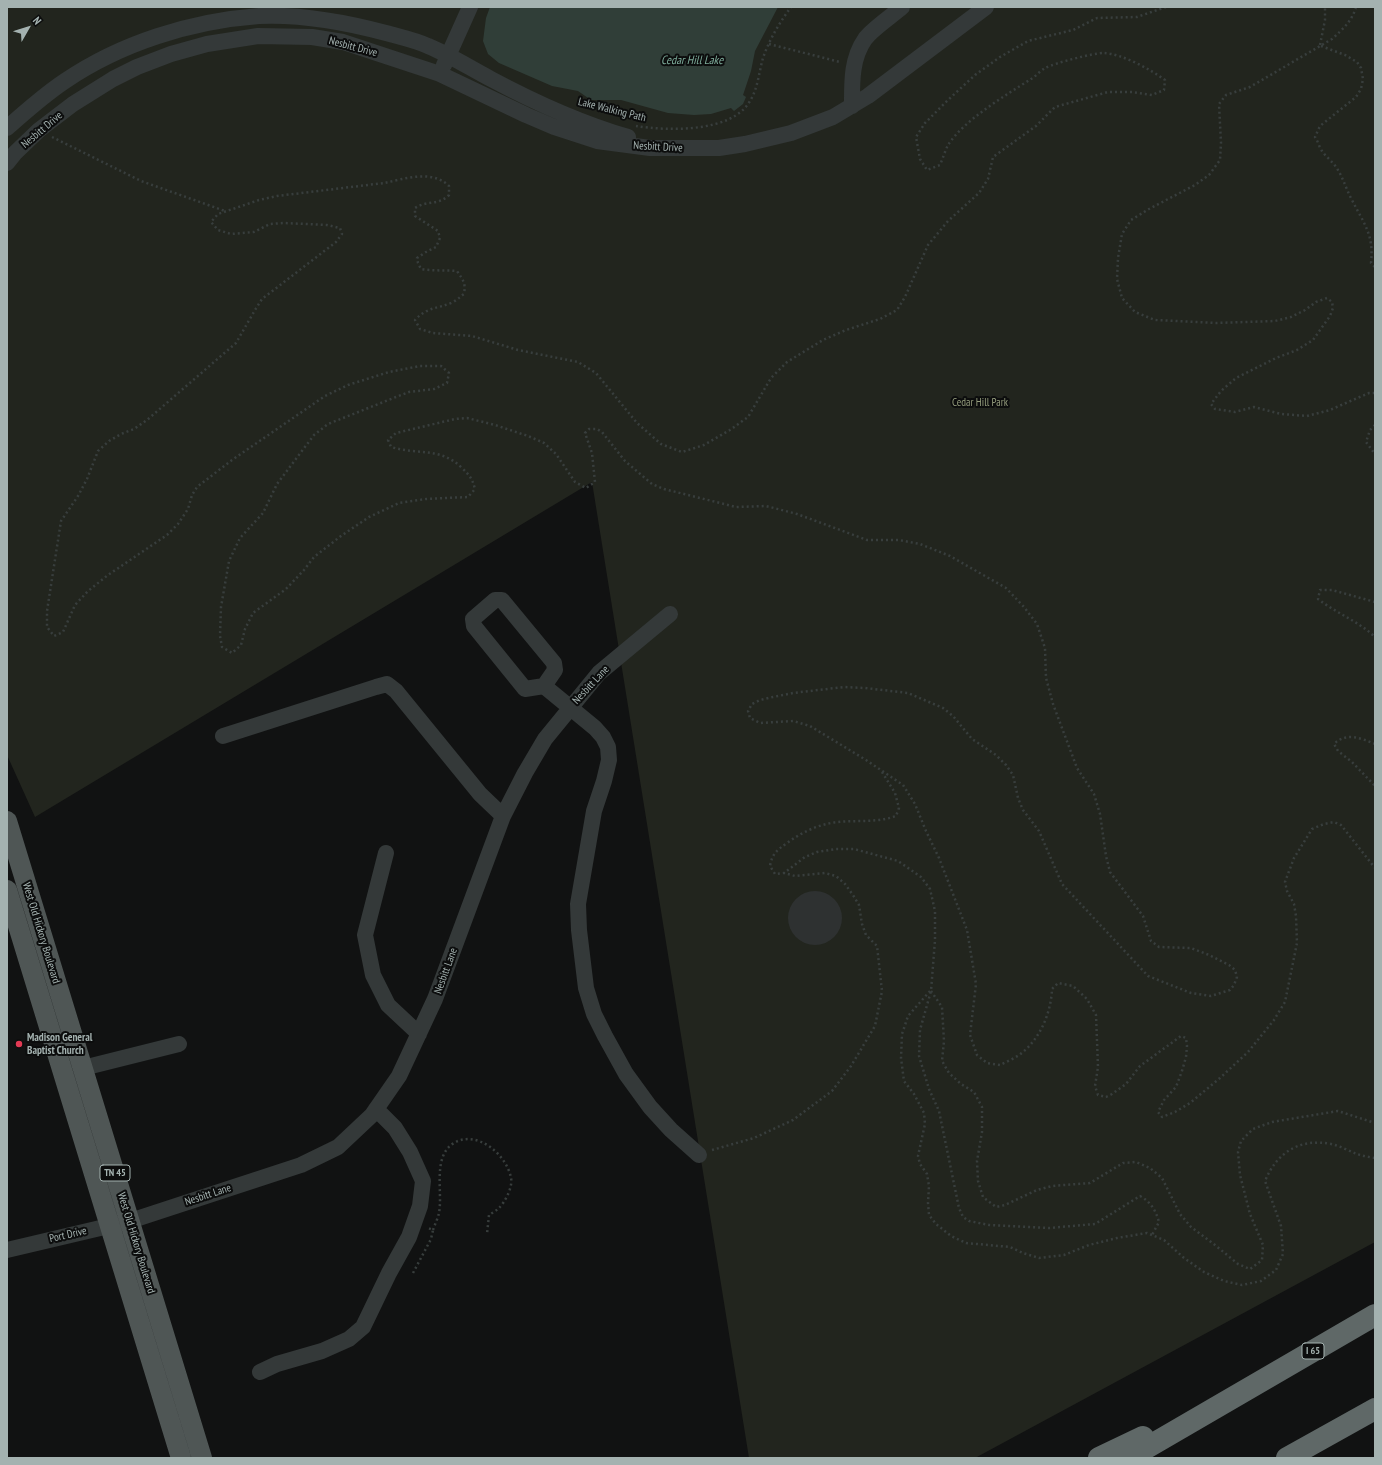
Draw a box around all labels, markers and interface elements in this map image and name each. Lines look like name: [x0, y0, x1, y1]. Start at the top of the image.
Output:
north arrow: [8, 8, 48, 48]
text: N: [30, 14, 45, 27]
street label: Nesbitt Drive: [327, 34, 379, 60]
water label: Cedar Hill Lake: [661, 54, 723, 68]
street label: Lake Walking Path: [577, 95, 647, 125]
street label: Nesbitt Drive: [19, 109, 65, 151]
street label: Nesbitt Drive: [633, 139, 683, 155]
park label: Cedar Hill Park: [952, 396, 1008, 410]
street label: Nesbitt Lane: [570, 663, 612, 707]
street label: West Old Hickory Boulevard: [19, 881, 63, 985]
street label: Nesbitt Lane: [432, 946, 460, 996]
place label: Madison General Baptist Church: [27, 1031, 92, 1057]
marker: Madison General Baptist Church: [14, 1039, 24, 1049]
road number: TN 45: [100, 1165, 130, 1181]
street label: Nesbitt Lane: [183, 1181, 233, 1209]
street label: West Old Hickory Boulevard: [114, 1191, 158, 1295]
street label: Port Drive: [48, 1224, 88, 1246]
road number: I 65: [1302, 1343, 1324, 1359]

